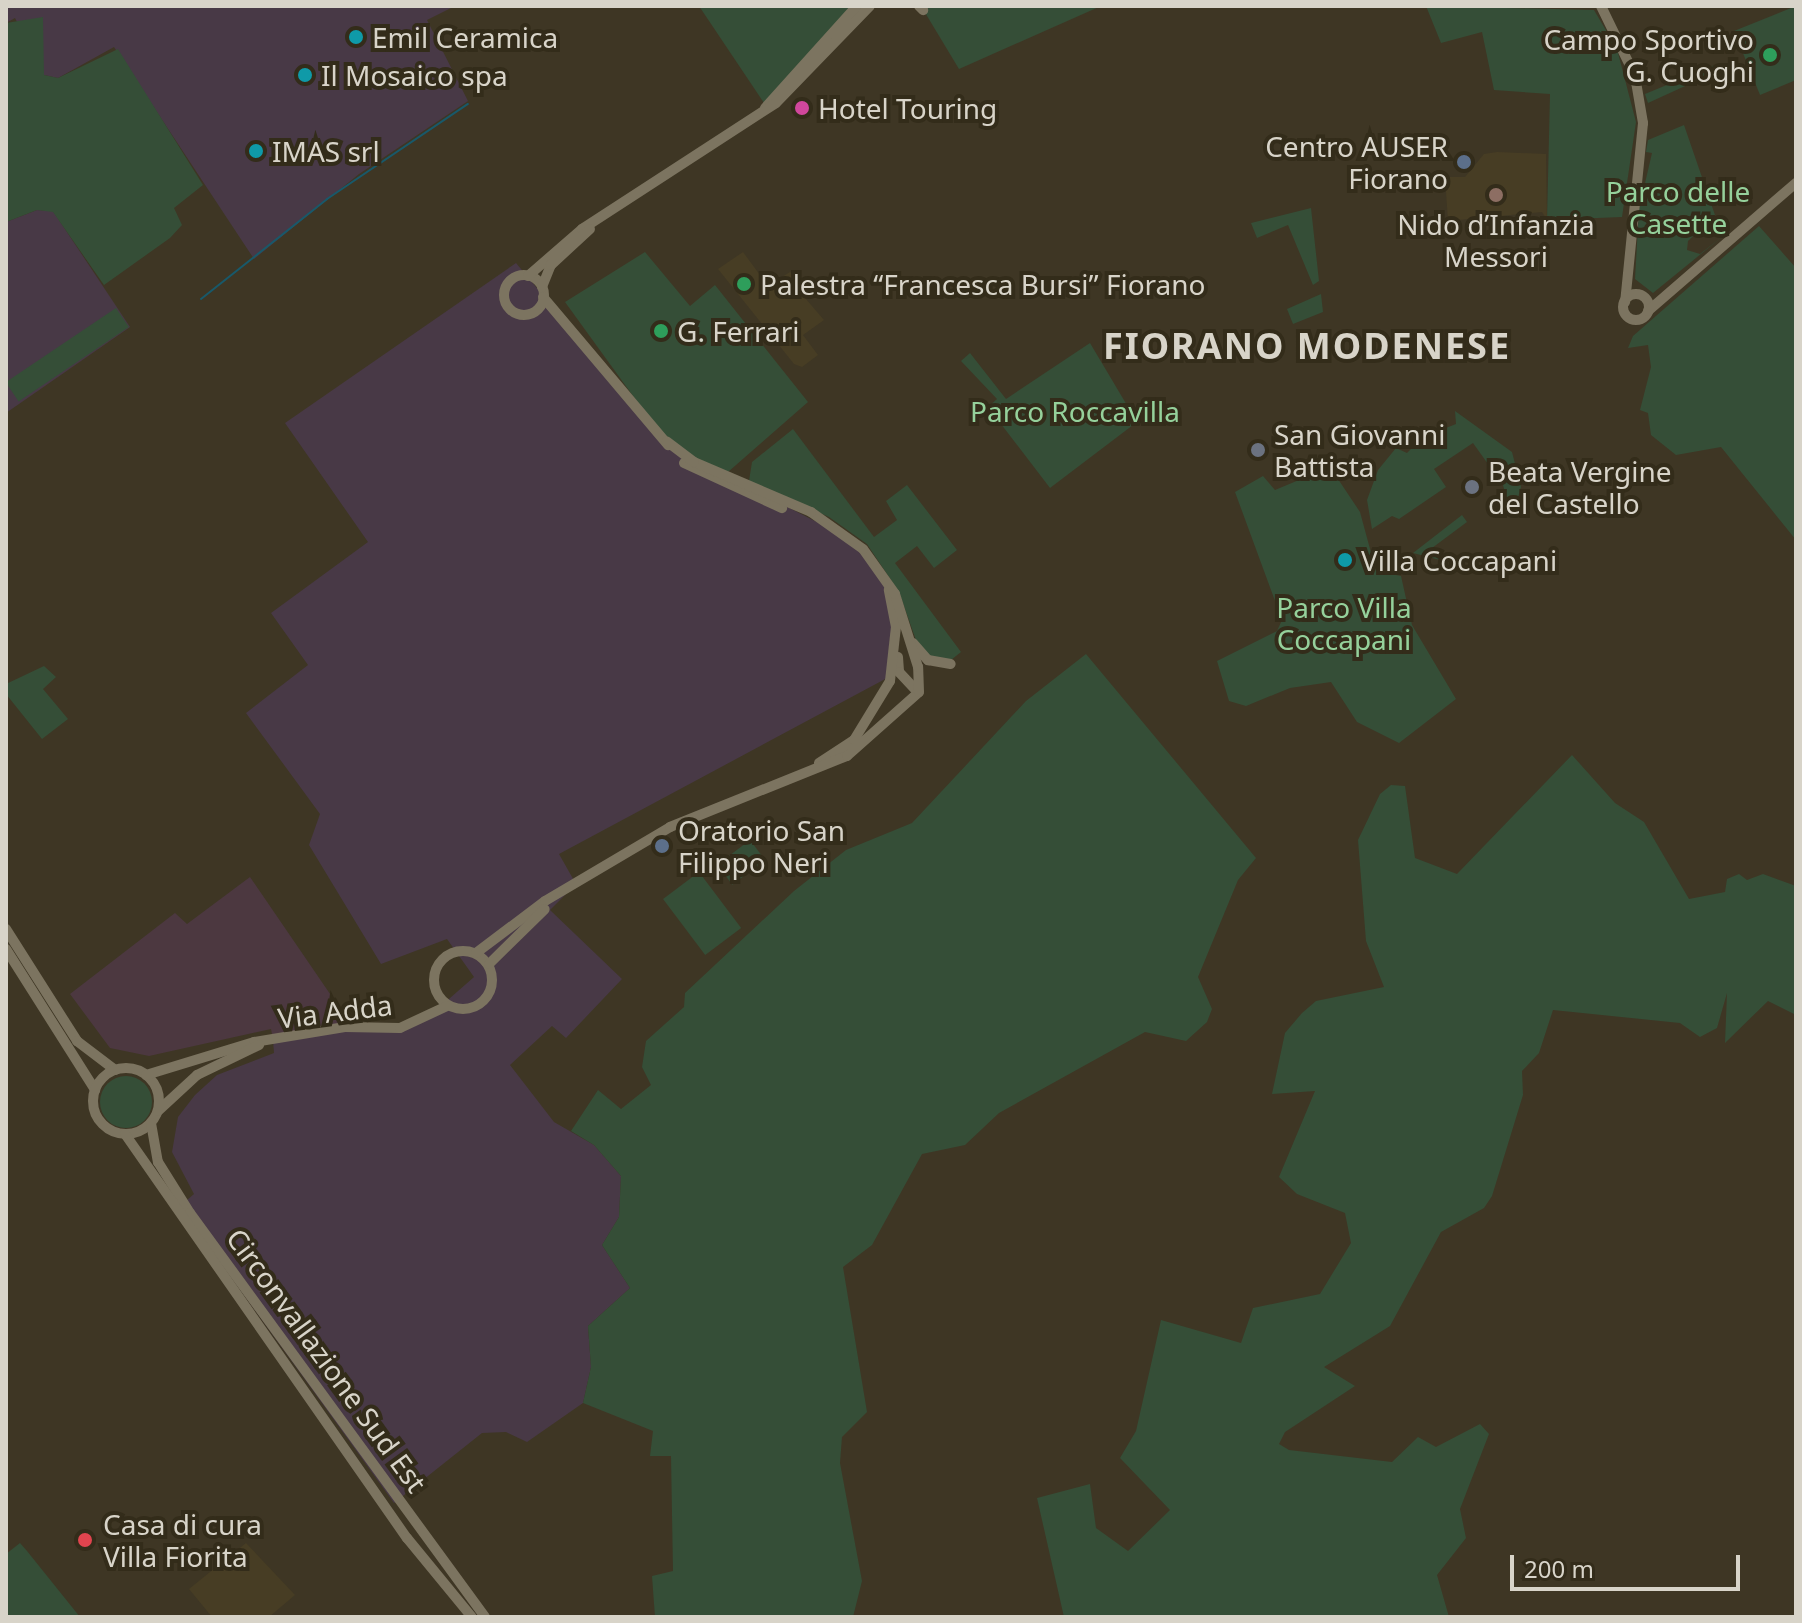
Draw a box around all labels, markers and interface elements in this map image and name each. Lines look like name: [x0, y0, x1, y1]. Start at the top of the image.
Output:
place label: Emil Ceramica: [372, 20, 558, 54]
place label: Campo Sportivo G. Cuoghi: [1543, 22, 1754, 88]
marker: Emil Ceramica: [347, 28, 365, 46]
marker: Campo Sportivo G. Cuoghi: [1761, 46, 1779, 64]
place label: Il Mosaico spa: [321, 58, 508, 92]
marker: Il Mosaico spa: [296, 66, 314, 84]
place label: Hotel Touring: [818, 91, 997, 125]
marker: Hotel Touring: [793, 99, 811, 117]
place label: Centro AUSER Fiorano: [1265, 129, 1448, 195]
place label: IMAS srl: [272, 134, 380, 168]
marker: IMAS srl: [247, 142, 265, 160]
marker: Centro AUSER Fiorano: [1455, 153, 1473, 171]
park label: Parco delle Casette: [1606, 174, 1750, 240]
marker: Nido d’Infanzia Messori: [1487, 186, 1505, 204]
place label: Nido d’Infanzia Messori: [1397, 207, 1595, 273]
place label: Palestra “Francesca Bursi” Fiorano: [760, 267, 1206, 301]
marker: Palestra “Francesca Bursi” Fiorano: [735, 275, 753, 293]
place label: G. Ferrari: [677, 314, 800, 348]
marker: G. Ferrari: [652, 322, 670, 340]
district label: FIORANO MODENESE: [1103, 324, 1511, 368]
park label: Parco Roccavilla: [970, 394, 1180, 428]
place label: San Giovanni Battista: [1274, 417, 1445, 483]
marker: San Giovanni Battista: [1249, 441, 1267, 459]
place label: Beata Vergine del Castello: [1488, 454, 1672, 520]
marker: Beata Vergine del Castello: [1463, 478, 1481, 496]
place label: Villa Coccapani: [1361, 543, 1557, 577]
marker: Villa Coccapani: [1336, 551, 1354, 569]
park label: Parco Villa Coccapani: [1276, 590, 1412, 656]
place label: Oratorio San Filippo Neri: [678, 813, 845, 879]
marker: Oratorio San Filippo Neri: [653, 837, 671, 855]
street label: Via Adda: [276, 987, 394, 1035]
street label: Circonvallazione Sud Est: [220, 1222, 434, 1498]
place label: Casa di cura Villa Fiorita: [103, 1507, 262, 1573]
marker: Casa di cura Villa Fiorita: [74, 1529, 96, 1551]
scale bar: [1514, 1539, 1744, 1589]
text: 200 m: [1524, 1552, 1594, 1585]

